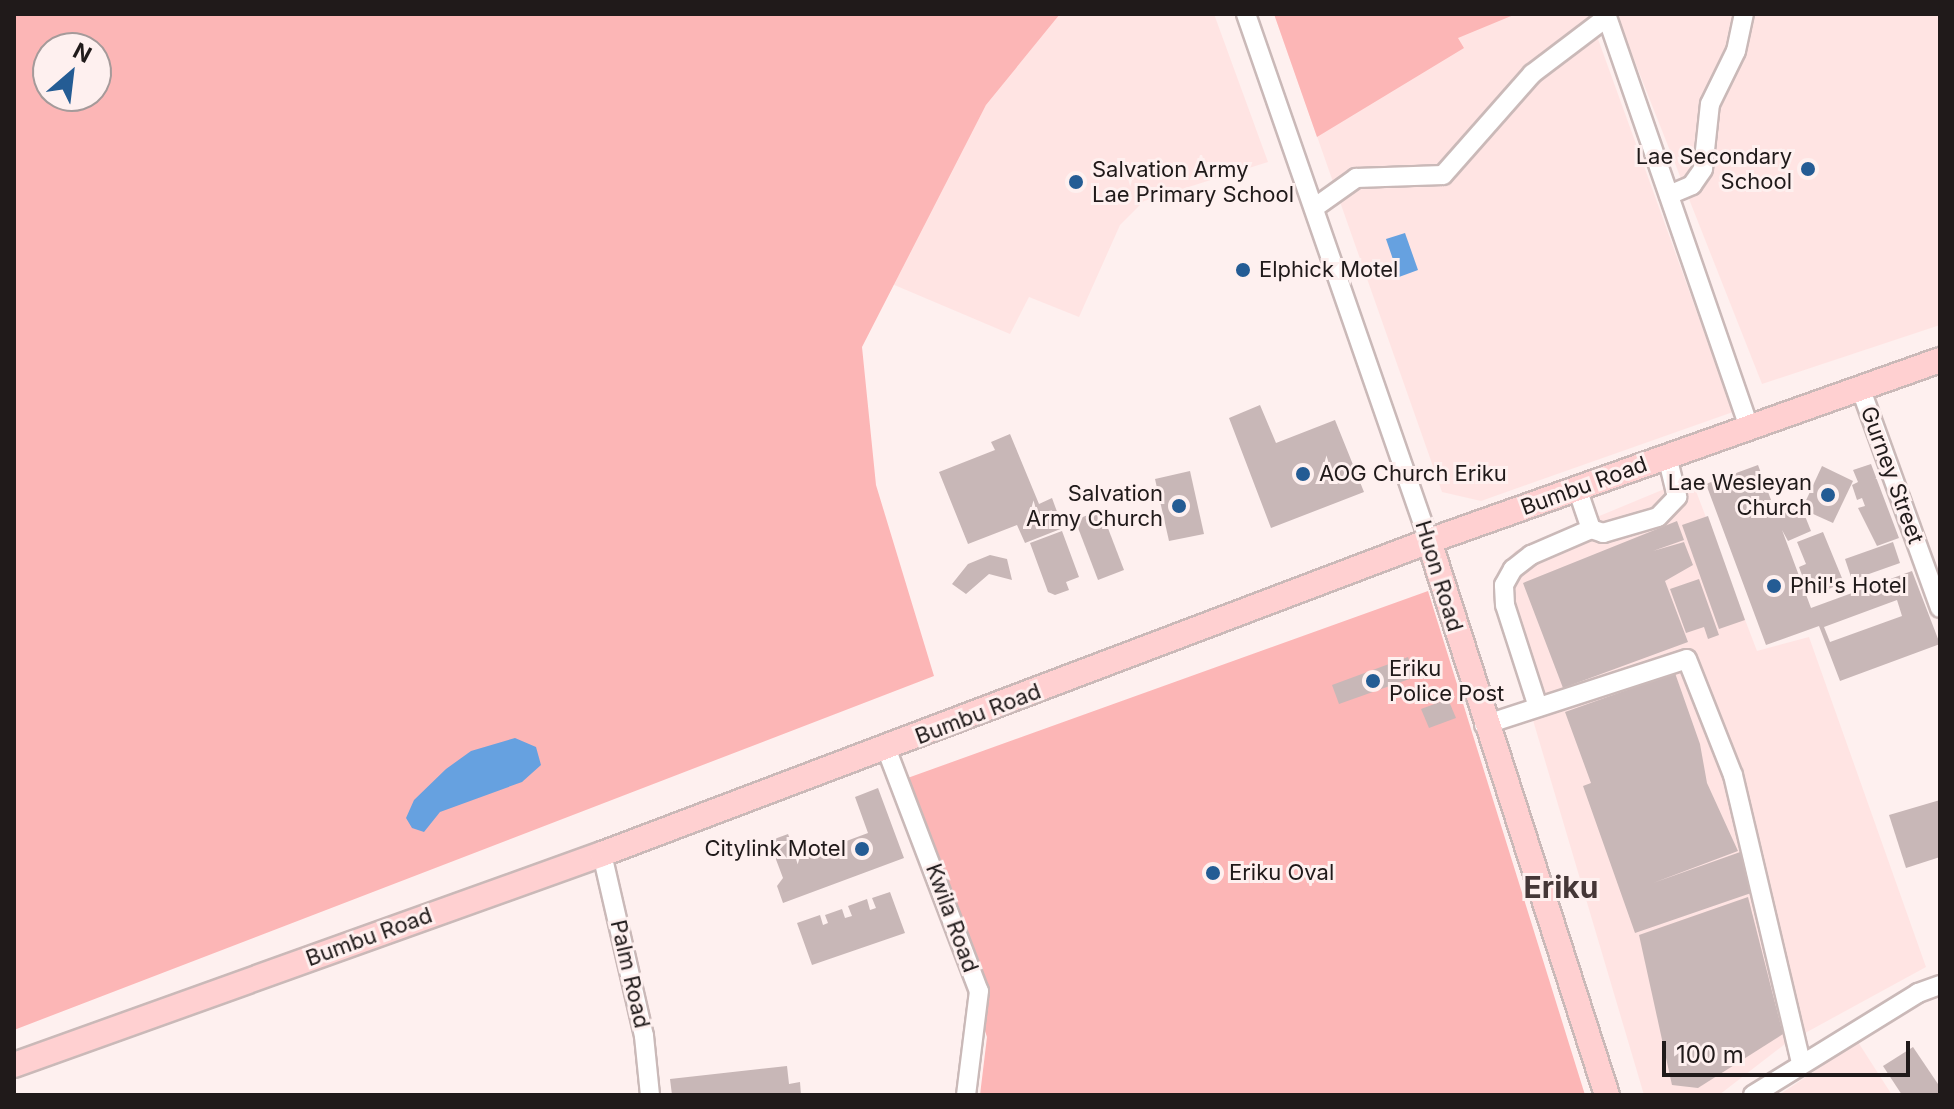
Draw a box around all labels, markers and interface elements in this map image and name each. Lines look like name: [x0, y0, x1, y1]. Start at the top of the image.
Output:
north arrow: [32, 32, 112, 112]
text: N: [69, 37, 96, 68]
place label: Lae Secondary School: [1636, 143, 1792, 194]
place label: Salvation Army Lae Primary School: [1092, 156, 1294, 208]
marker: Lae Secondary School: [1799, 160, 1817, 178]
marker: Salvation Army Lae Primary School: [1067, 173, 1085, 191]
place label: Elphick Motel: [1259, 257, 1398, 283]
marker: Elphick Motel: [1234, 261, 1252, 279]
street label: Gurney Street: [1855, 403, 1929, 547]
street label: Bumbu Road: [1517, 451, 1651, 521]
place label: AOG Church Eriku: [1319, 461, 1507, 487]
marker: AOG Church Eriku: [1294, 465, 1312, 483]
place label: Lae Wesleyan Church: [1668, 469, 1812, 520]
place label: Salvation Army Church: [1026, 480, 1163, 532]
marker: Lae Wesleyan Church: [1819, 486, 1837, 504]
marker: Salvation Army Church: [1170, 497, 1188, 515]
street label: Huon Road: [1410, 517, 1468, 635]
place label: Phil's Hotel: [1790, 573, 1907, 599]
marker: Phil's Hotel: [1765, 577, 1783, 595]
place label: Eriku Police Post: [1389, 655, 1504, 706]
marker: Eriku Police Post: [1364, 672, 1382, 690]
street label: Bumbu Road: [911, 678, 1045, 750]
place label: Citylink Motel: [704, 836, 846, 862]
marker: Citylink Motel: [853, 840, 871, 858]
street label: Kwila Road: [920, 860, 984, 976]
place label: Eriku Oval: [1229, 860, 1334, 886]
marker: Eriku Oval: [1204, 864, 1222, 882]
district label: Eriku: [1524, 869, 1598, 905]
street label: Bumbu Road: [302, 902, 436, 972]
street label: Palm Road: [605, 917, 655, 1031]
scale bar: [1666, 1025, 1914, 1075]
text: 100 m: [1676, 1040, 1744, 1069]

